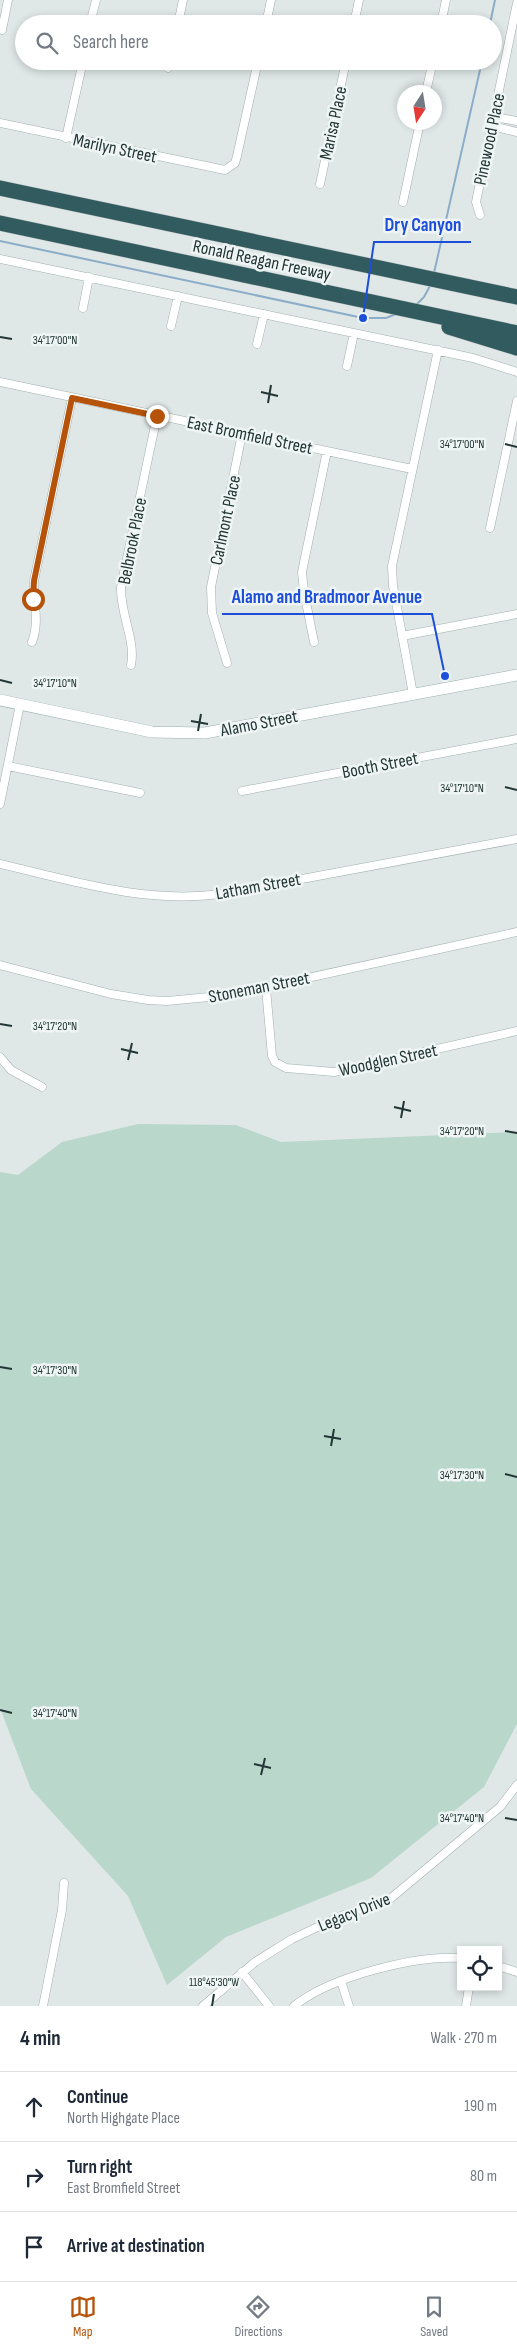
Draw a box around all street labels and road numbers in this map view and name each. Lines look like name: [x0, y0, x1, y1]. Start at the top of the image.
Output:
street label: Marisa Place: [315, 84, 352, 162]
street label: Pinewood Place: [470, 91, 509, 187]
street label: Marilyn Street: [71, 129, 159, 168]
street label: Ronald Reagan Freeway: [191, 236, 333, 285]
street label: East Bromfield Street: [185, 412, 315, 459]
street label: Carlmont Place: [206, 473, 245, 567]
street label: Belbrook Place: [114, 496, 151, 586]
street label: Alamo Street: [218, 706, 300, 741]
street label: Booth Street: [340, 748, 420, 783]
street label: Latham Street: [214, 869, 303, 904]
street label: Stoneman Street: [207, 967, 312, 1008]
street label: Woodglen Street: [337, 1040, 440, 1081]
street label: Legacy Drive: [315, 1889, 393, 1936]

